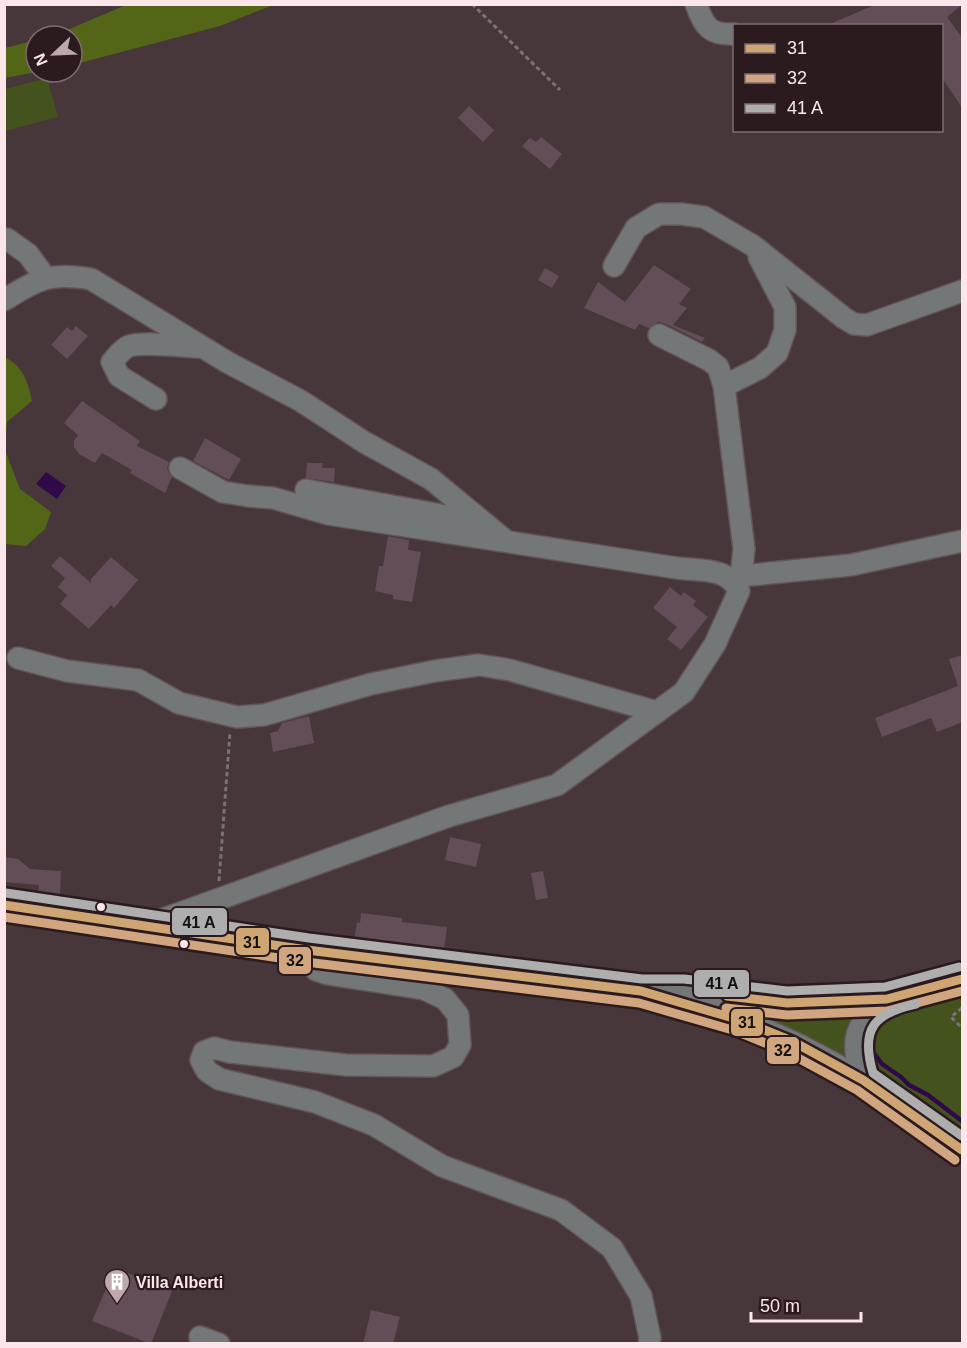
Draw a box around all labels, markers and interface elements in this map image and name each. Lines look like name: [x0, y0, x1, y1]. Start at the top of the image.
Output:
north arrow: [24, 24, 84, 84]
legend: [733, 24, 943, 132]
text: 31: [787, 38, 807, 58]
text: N: [31, 51, 51, 68]
text: 32: [787, 68, 807, 88]
text: 41 A: [787, 98, 823, 118]
unlabelled marker: [95, 901, 107, 913]
line badge: 41 A: [171, 907, 228, 936]
text: 41 A: [182, 914, 216, 931]
line badge: 31: [235, 927, 270, 956]
text: 31: [243, 934, 261, 951]
unlabelled marker: [178, 938, 190, 950]
line badge: 32: [278, 946, 312, 975]
text: 32: [286, 952, 304, 969]
line badge: 41 A: [693, 969, 750, 998]
text: 41 A: [705, 975, 739, 992]
line badge: 31: [730, 1008, 764, 1037]
text: 31: [738, 1014, 756, 1031]
line badge: 32: [766, 1036, 800, 1065]
text: 32: [774, 1042, 792, 1059]
building icon: Villa Alberti: [102, 1267, 132, 1305]
place label: Villa Alberti: [136, 1274, 223, 1291]
scale bar: [751, 1285, 860, 1323]
text: 50 m: [760, 1296, 800, 1316]

